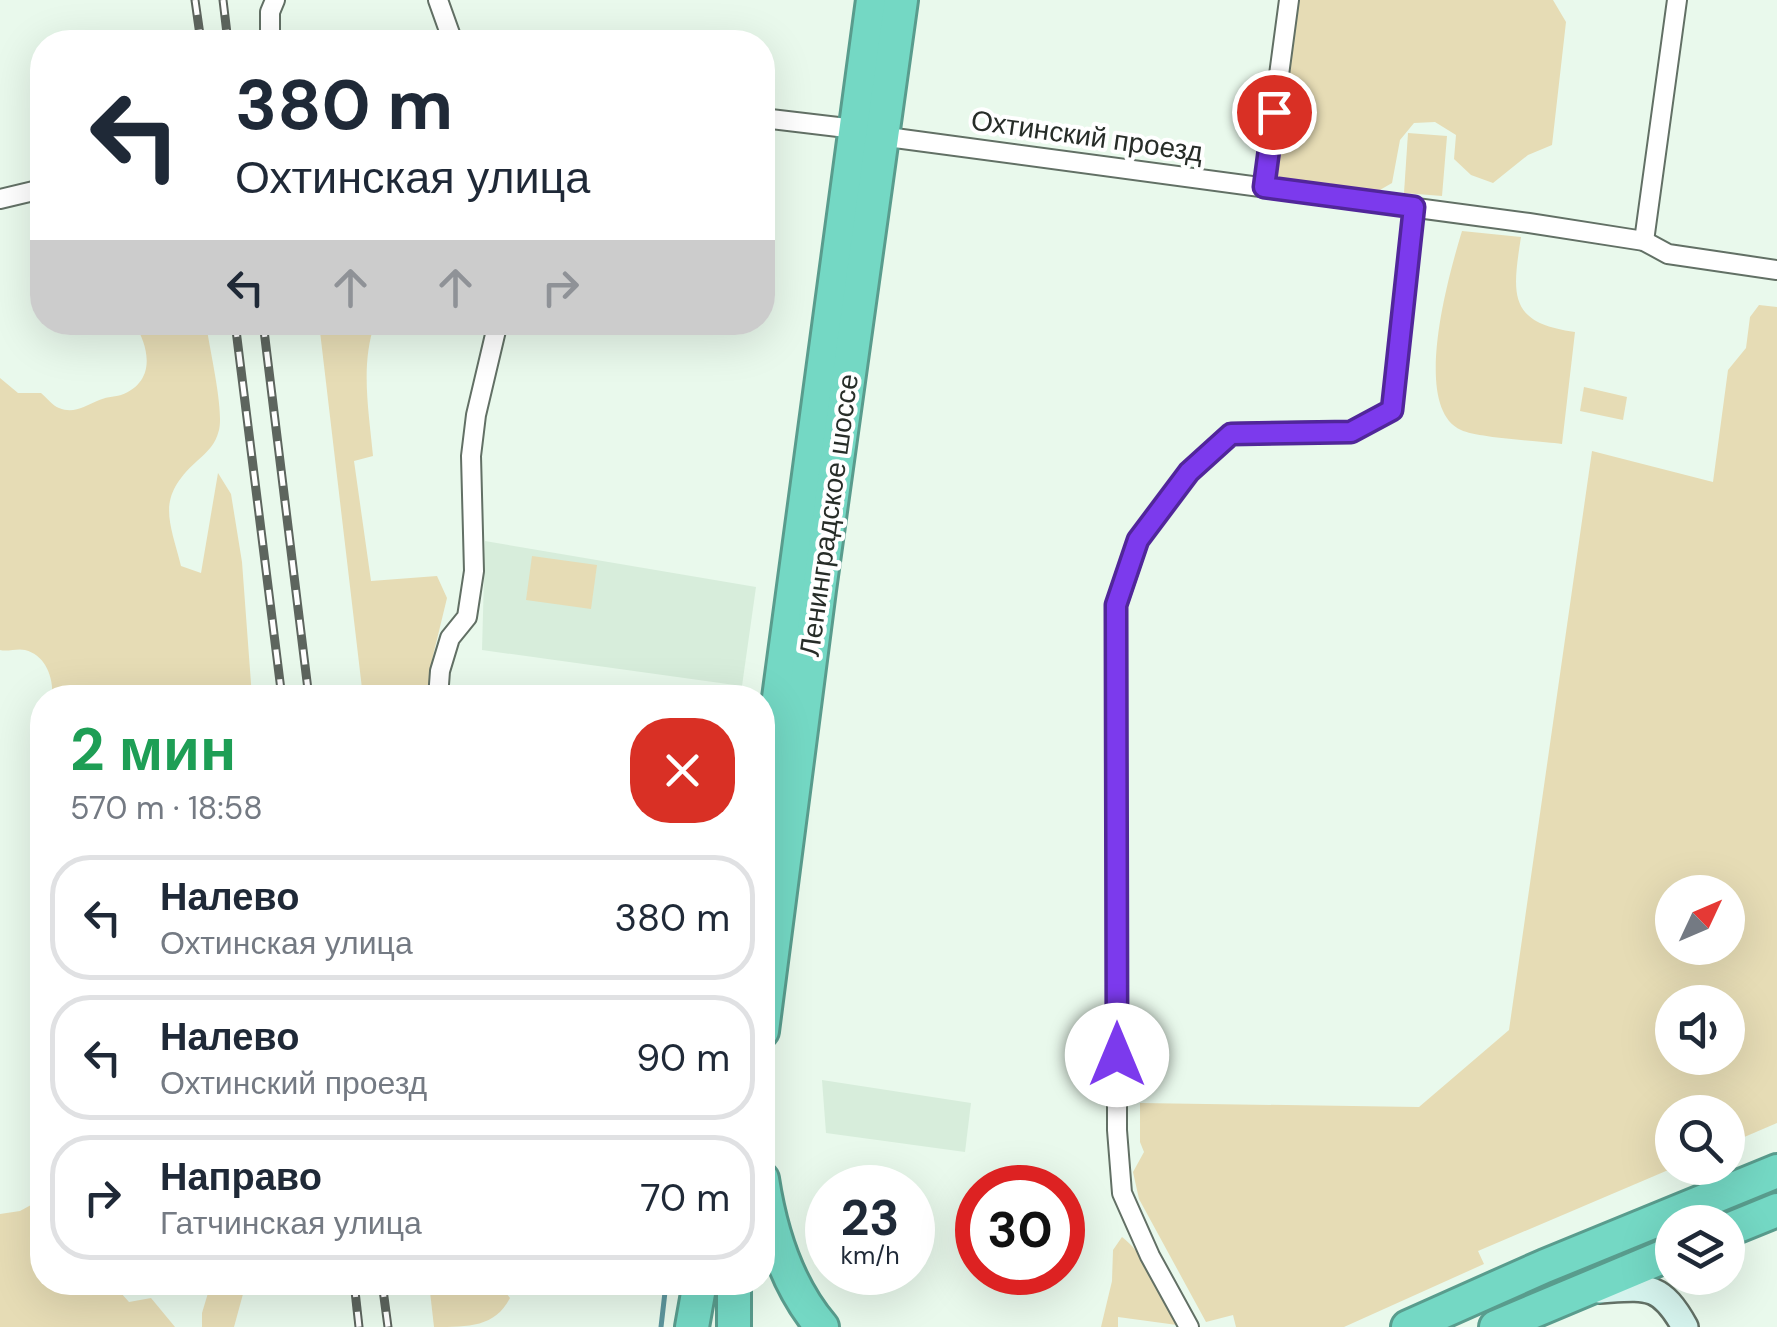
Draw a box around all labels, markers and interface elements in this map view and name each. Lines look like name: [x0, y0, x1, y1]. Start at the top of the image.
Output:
text: 380 m: [235, 60, 453, 151]
icon: left: [70, 70, 200, 200]
pin: [1232, 70, 1317, 155]
icon: arrive: [1247, 85, 1302, 140]
street label: Охтинский проезд: [969, 101, 1205, 171]
text: Охтинская улица: [235, 148, 590, 207]
icon: left: [218, 260, 273, 315]
icon: ahead: [323, 260, 378, 315]
icon: ahead: [428, 260, 483, 315]
icon: right: [533, 260, 588, 315]
street label: Ленинградское шоссе: [791, 371, 867, 659]
text: 2 мин: [70, 710, 236, 789]
button: close: [630, 718, 735, 823]
text: 570 m · 18:58: [70, 787, 263, 829]
text: Налево: [160, 872, 299, 922]
north arrow: [1655, 875, 1745, 965]
map controls: [1655, 875, 1745, 1295]
icon: left: [75, 890, 130, 945]
text: 380 m: [614, 893, 730, 943]
text: Охтинская улица: [160, 922, 413, 964]
button: sound: [1655, 985, 1745, 1075]
position arrow: [1065, 1003, 1169, 1107]
text: Налево: [160, 1012, 299, 1062]
icon: left: [75, 1030, 130, 1085]
text: 90 m: [636, 1033, 730, 1083]
text: Охтинский проезд: [160, 1062, 427, 1104]
button: search: [1655, 1095, 1745, 1185]
text: Направо: [160, 1152, 322, 1202]
speed limit sign: 30: [955, 1165, 1085, 1295]
icon: right: [75, 1170, 130, 1225]
text: 70 m: [640, 1173, 730, 1223]
text: 23: [841, 1185, 900, 1251]
text: Гатчинская улица: [160, 1202, 422, 1244]
button: layers: [1655, 1205, 1745, 1295]
text: km/h: [840, 1239, 900, 1272]

